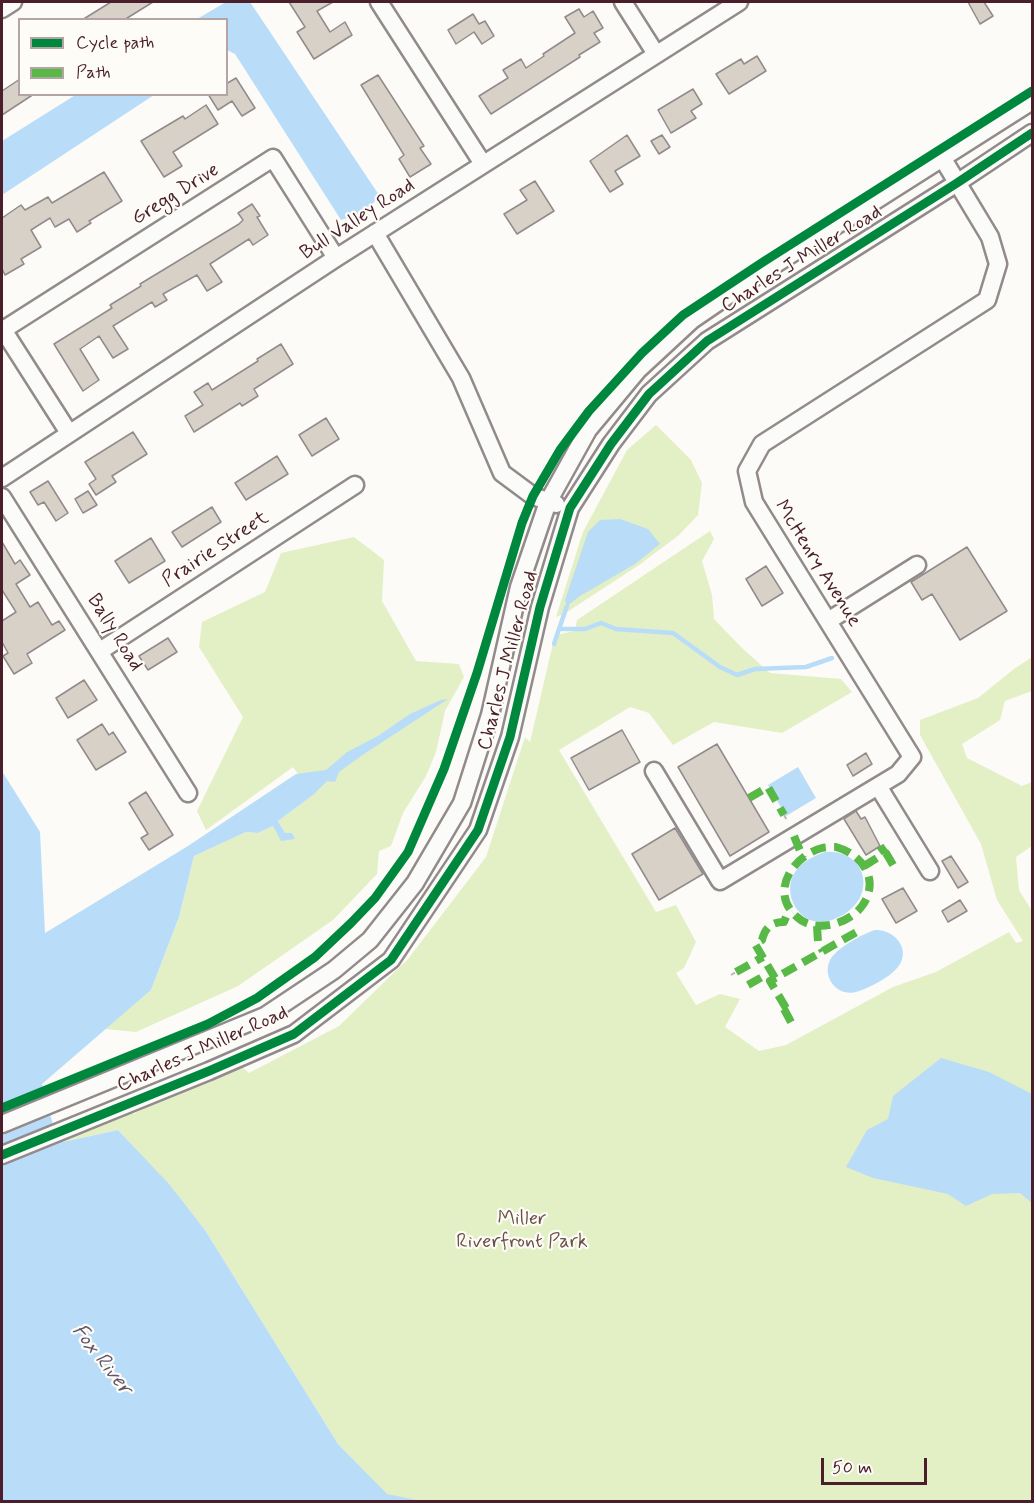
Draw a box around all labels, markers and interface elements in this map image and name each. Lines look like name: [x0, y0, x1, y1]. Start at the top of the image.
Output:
legend: [18, 18, 228, 96]
text: Cycle path: [76, 31, 154, 55]
text: Path: [76, 61, 111, 85]
street label: Gregg Drive: [128, 159, 224, 231]
street label: Bull Valley Road: [296, 174, 420, 266]
street label: Charles J Miller Road: [717, 201, 887, 319]
street label: McHenry Avenue: [768, 496, 866, 632]
street label: Prairie Street: [158, 507, 274, 593]
street label: Charles J Miller Road: [474, 569, 544, 753]
street label: Bally Road: [81, 590, 147, 676]
street label: Charles J Miller Road: [114, 1001, 292, 1099]
park label: Miller Riverfront Park: [456, 1208, 588, 1255]
water label: Fox River: [66, 1320, 136, 1400]
scale bar: [824, 1446, 930, 1484]
text: 50 m: [832, 1456, 872, 1480]

